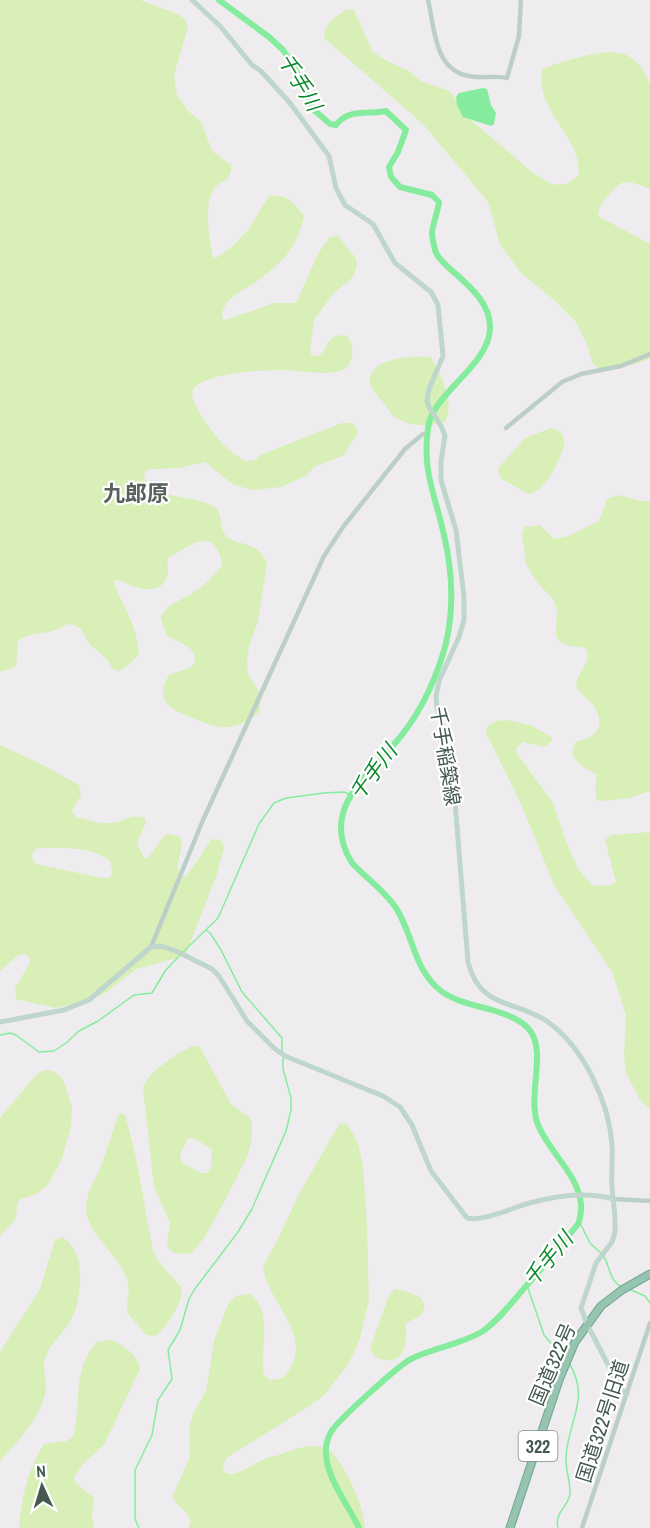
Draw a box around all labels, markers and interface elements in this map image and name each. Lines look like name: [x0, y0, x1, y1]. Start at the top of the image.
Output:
water label: 千手川: [271, 48, 330, 118]
district label: 九郎原: [103, 478, 169, 508]
street label: 千手稲築線: [425, 705, 467, 807]
water label: 千手川: [342, 737, 405, 806]
water label: 千手川: [517, 1224, 581, 1292]
street label: 国道322号: [523, 1319, 581, 1409]
street label: 国道322号旧道: [569, 1356, 635, 1486]
road number: 322: [518, 1431, 558, 1461]
north arrow: [12, 1456, 72, 1516]
text: N: [35, 1460, 46, 1482]

